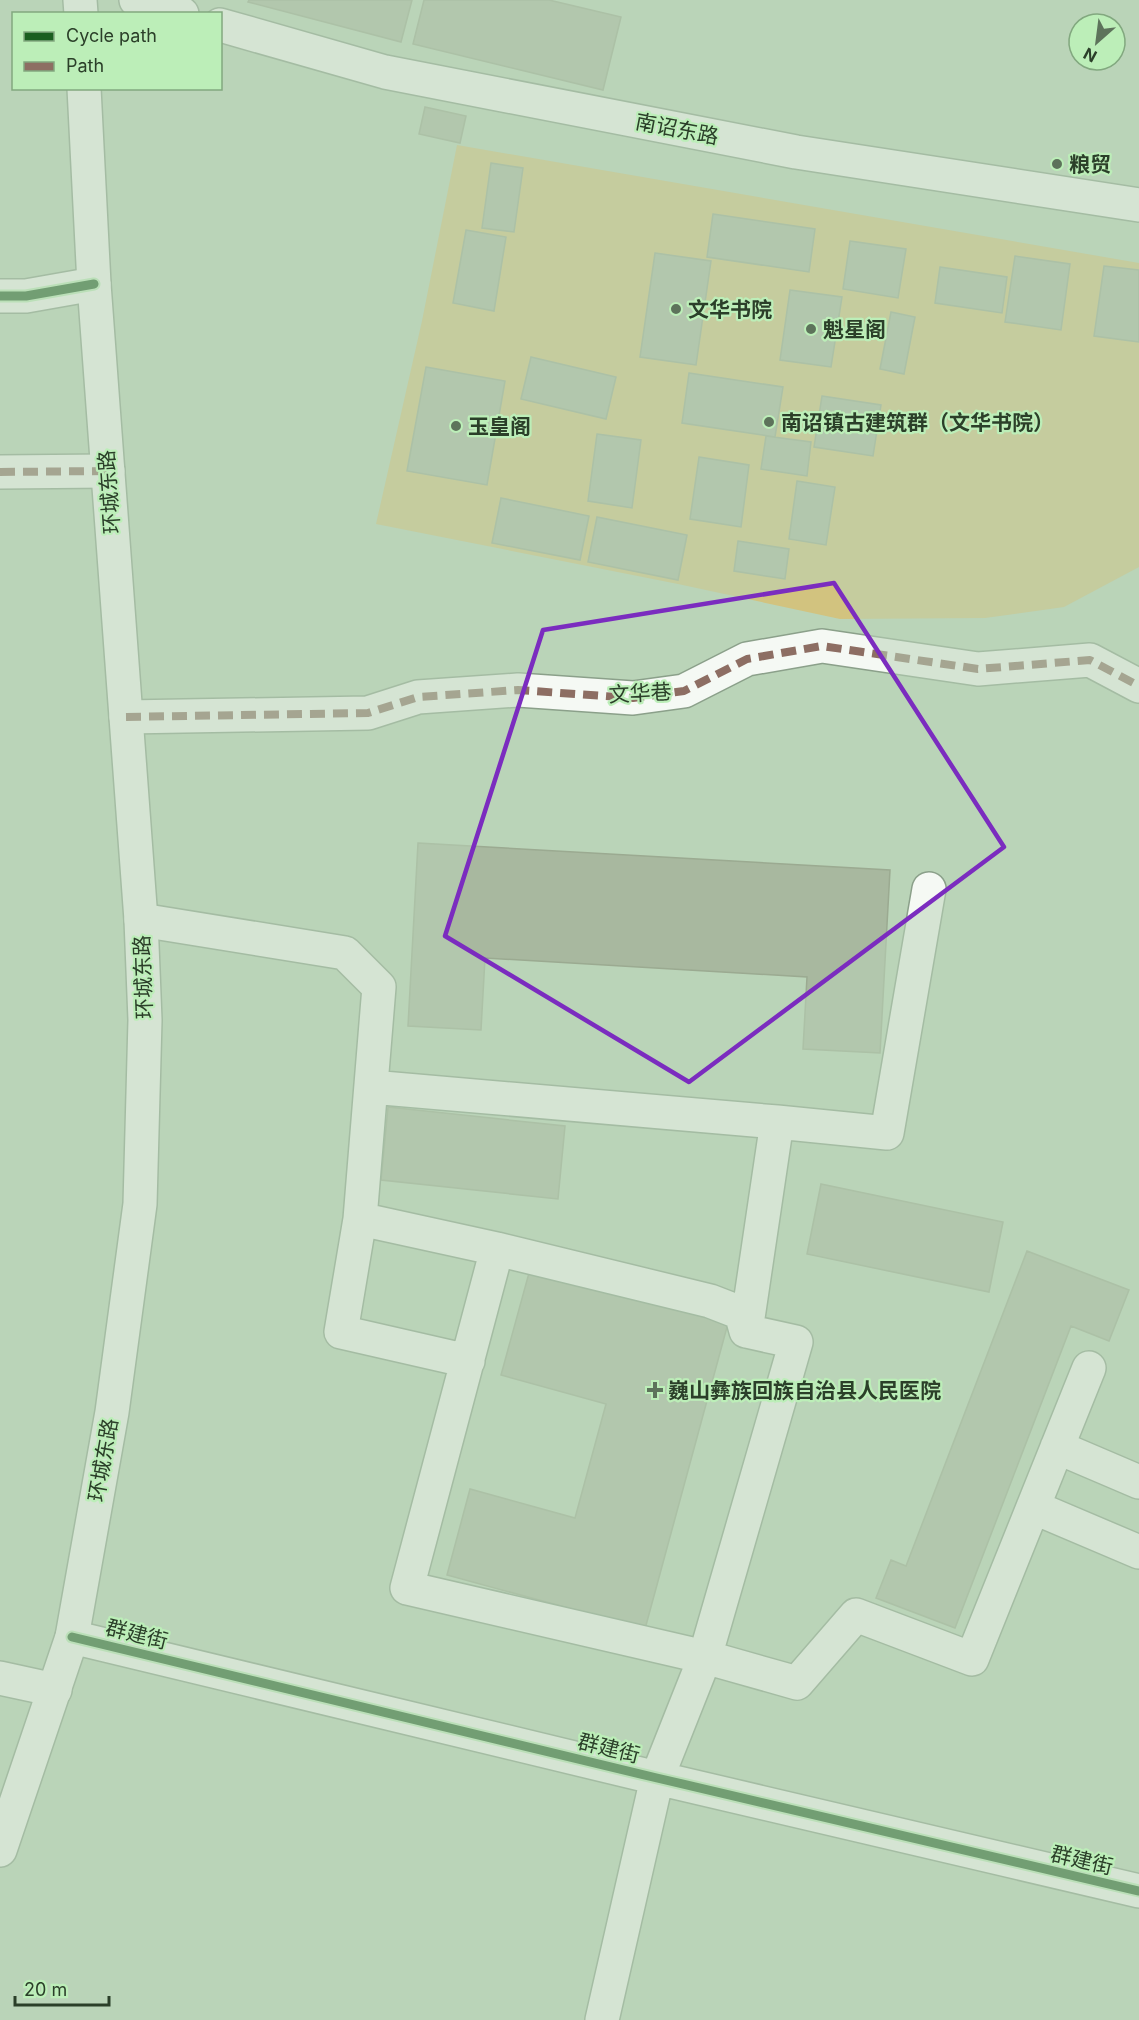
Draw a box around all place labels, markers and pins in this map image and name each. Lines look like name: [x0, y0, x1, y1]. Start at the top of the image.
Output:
place label: 粮贸: [1069, 152, 1111, 177]
marker: 粮贸: [1050, 157, 1064, 171]
place label: 文华书院: [688, 297, 772, 322]
marker: 文华书院: [669, 302, 683, 316]
place label: 魁星阁: [823, 317, 886, 342]
marker: 魁星阁: [804, 322, 818, 336]
place label: 南诏镇古建筑群（文华书院）: [781, 410, 1054, 435]
place label: 玉皇阁: [468, 414, 531, 439]
marker: 南诏镇古建筑群（文华书院）: [762, 415, 776, 429]
marker: 玉皇阁: [449, 419, 463, 433]
place label: 巍山彝族回族自治县人民医院: [668, 1378, 941, 1403]
marker: 巍山彝族回族自治县人民医院: [646, 1381, 664, 1399]

